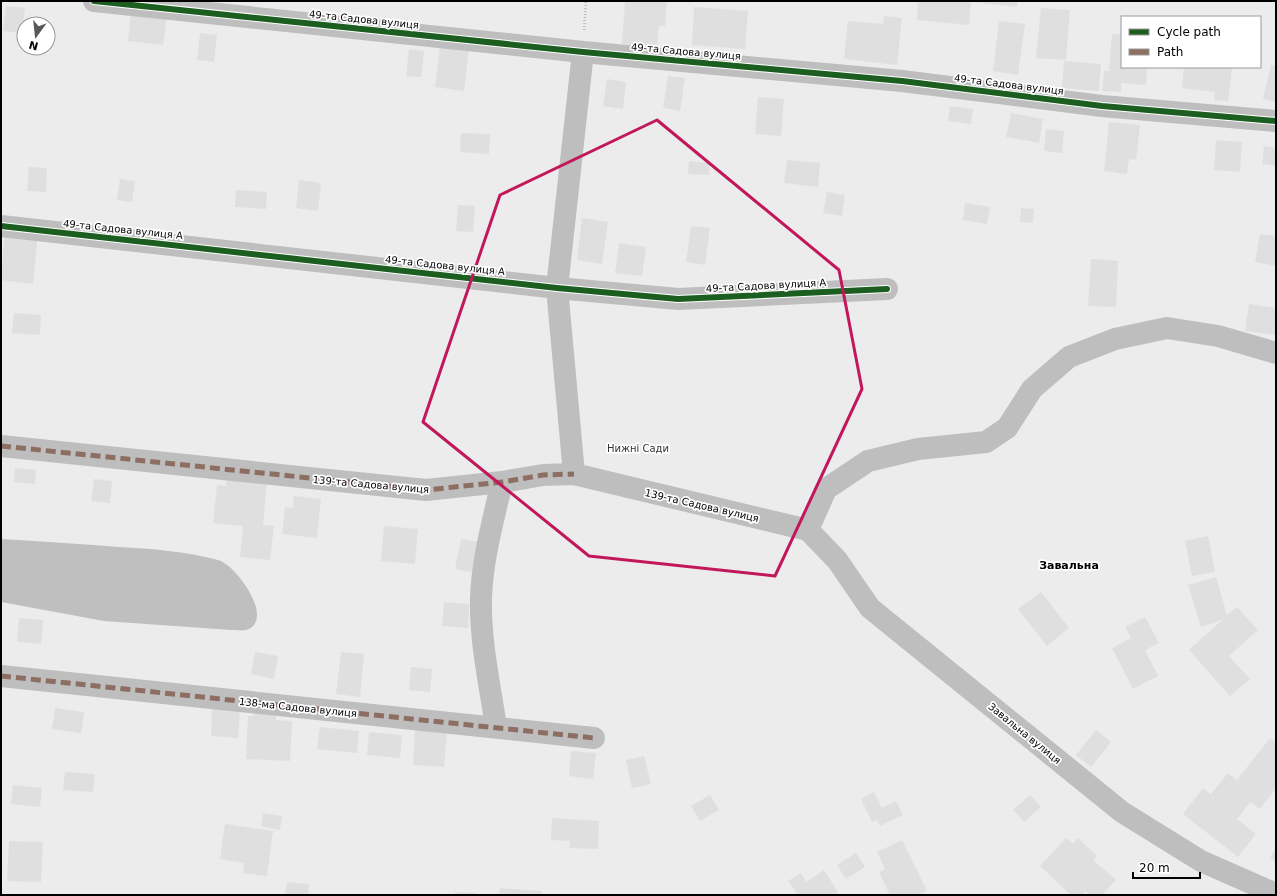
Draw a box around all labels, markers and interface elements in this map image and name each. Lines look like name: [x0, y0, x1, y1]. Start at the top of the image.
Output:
street label: 49-та Садова вулиця: [309, 8, 419, 31]
north arrow: [16, 16, 56, 56]
legend: [1121, 16, 1261, 68]
text: Cycle path: [1157, 25, 1221, 39]
text: N: [27, 38, 40, 53]
street label: 49-та Садова вулиця: [631, 41, 741, 62]
text: Path: [1157, 45, 1183, 59]
street label: 49-та Садова вулиця: [954, 72, 1064, 97]
street label: 49-та Садова вулиця А: [63, 218, 184, 241]
street label: 49-та Садова вулиця А: [385, 254, 506, 277]
street label: 49-та Садова вулиця А: [706, 277, 827, 294]
park label: Нижні Сади: [607, 443, 669, 454]
street label: 139-та Садова вулиця: [312, 474, 430, 495]
street label: 139-та Садова вулиця: [644, 487, 760, 524]
district label: Завальна: [1039, 559, 1099, 572]
street label: 138-ма Садова вулиця: [238, 696, 357, 719]
street label: Завальна вулиця: [986, 701, 1063, 766]
scale bar: [1133, 854, 1200, 880]
text: 20 m: [1139, 861, 1170, 875]

